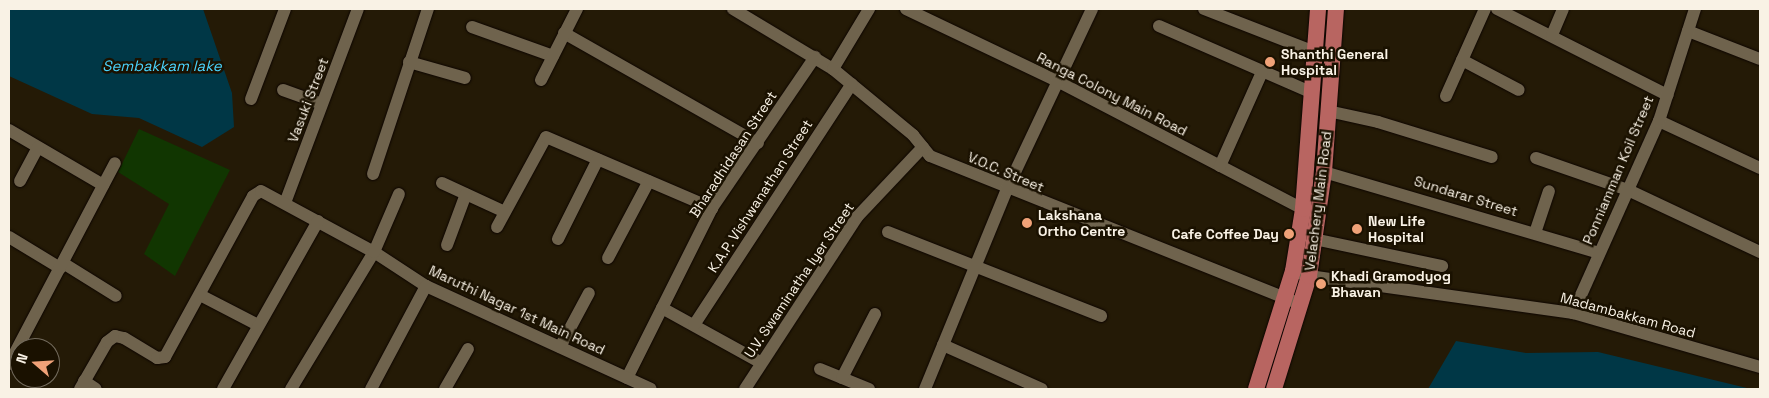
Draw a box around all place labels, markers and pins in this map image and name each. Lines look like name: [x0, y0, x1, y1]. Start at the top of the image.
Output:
place label: Shanthi General Hospital: [1281, 46, 1388, 78]
marker: Shanthi General Hospital: [1263, 55, 1277, 69]
place label: Lakshana Ortho Centre: [1038, 207, 1125, 240]
place label: New Life Hospital: [1368, 213, 1425, 246]
marker: Lakshana Ortho Centre: [1020, 216, 1034, 230]
marker: New Life Hospital: [1350, 222, 1364, 236]
place label: Cafe Coffee Day: [1172, 226, 1279, 242]
marker: Cafe Coffee Day: [1283, 228, 1295, 240]
place label: Khadi Gramodyog Bhavan: [1331, 268, 1451, 300]
marker: Khadi Gramodyog Bhavan: [1315, 278, 1327, 290]

